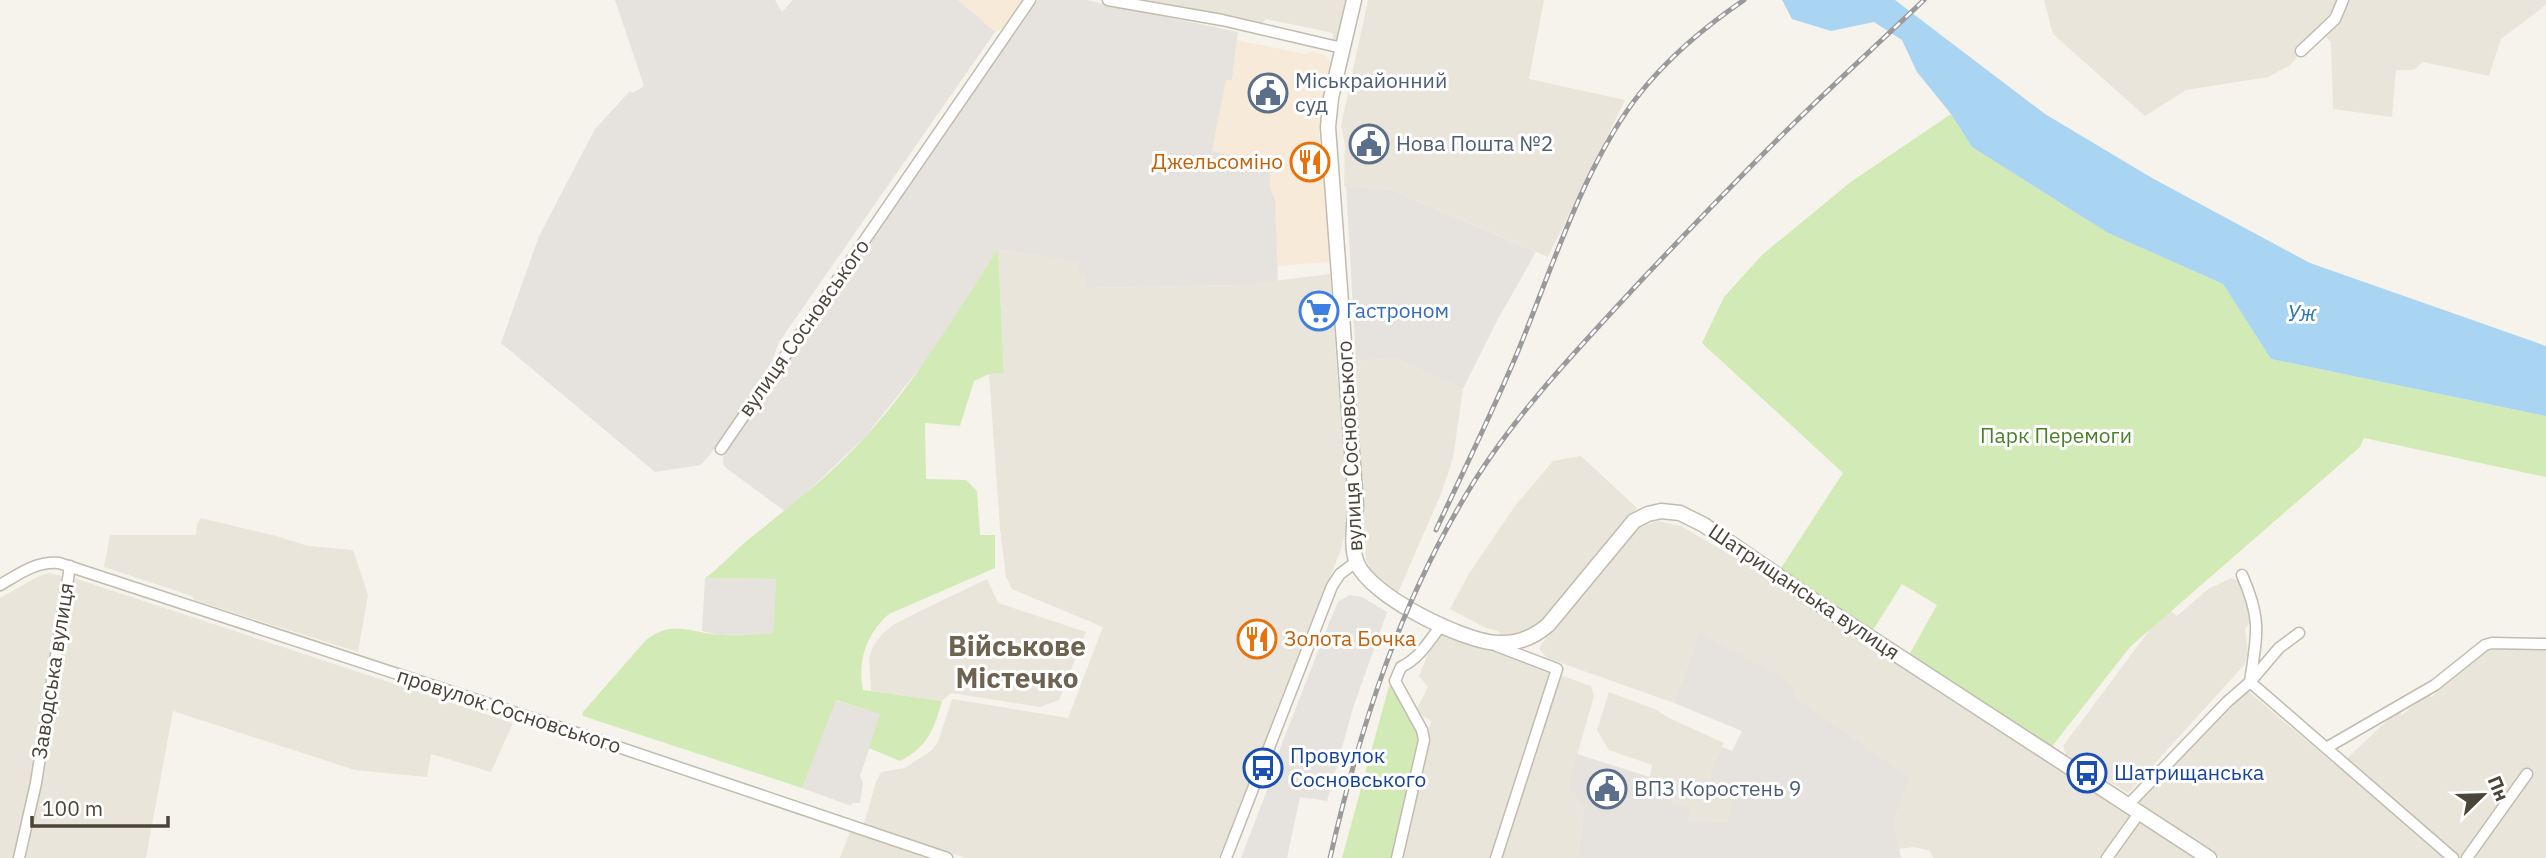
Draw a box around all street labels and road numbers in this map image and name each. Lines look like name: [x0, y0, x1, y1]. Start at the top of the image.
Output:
street label: вулиця Сосновського: [731, 233, 875, 422]
street label: вулиця Сосновського: [1330, 340, 1368, 552]
street label: Шатрищанська вулиця: [1703, 517, 1906, 666]
street label: Заводська вулиця: [24, 581, 80, 761]
street label: провулок Сосновського: [394, 661, 625, 760]

